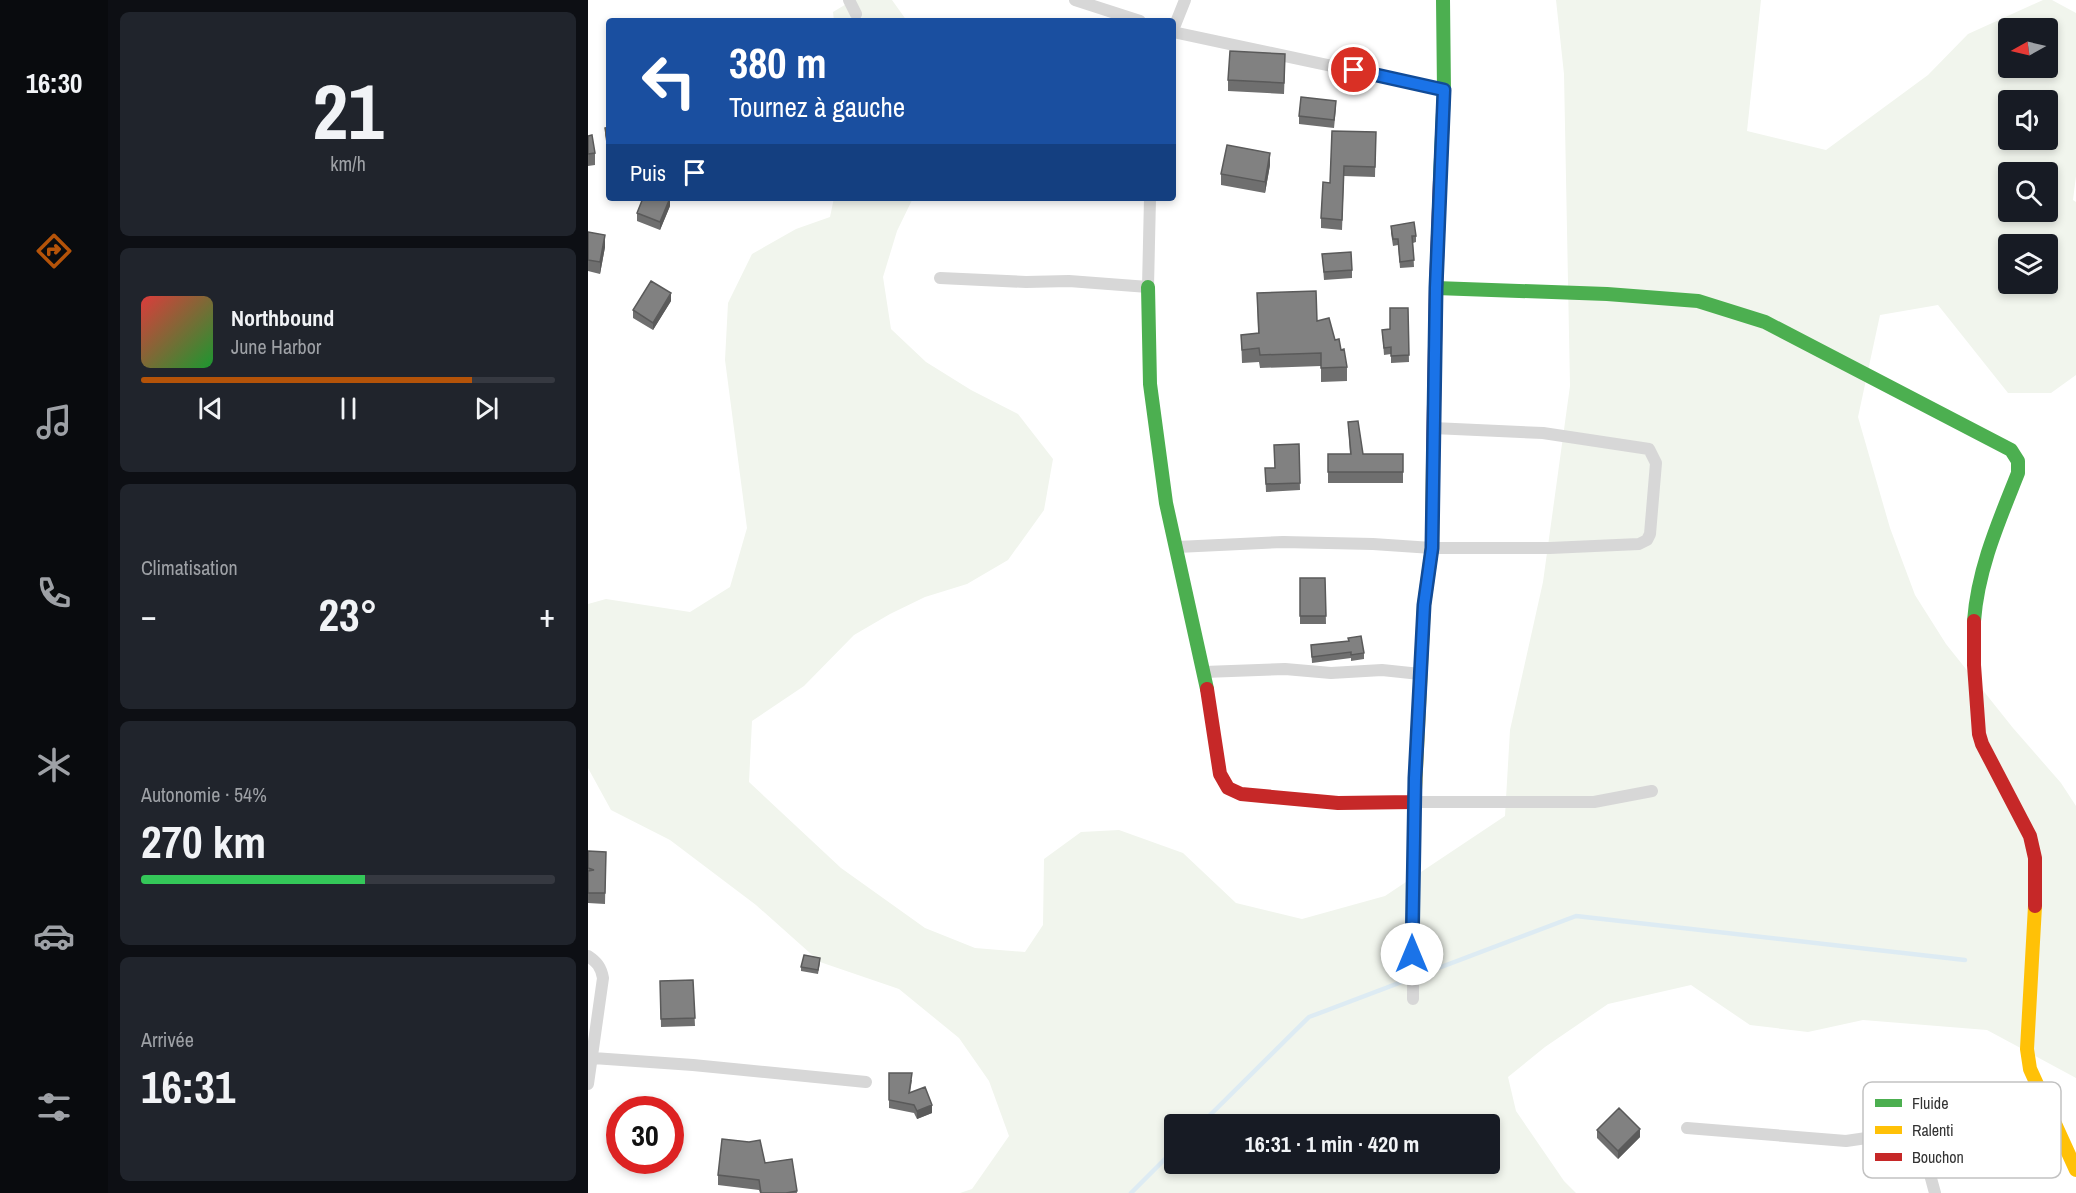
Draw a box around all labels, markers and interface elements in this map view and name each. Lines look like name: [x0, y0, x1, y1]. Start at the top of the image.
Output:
north arrow: [1998, 18, 2058, 78]
map controls: [1998, 18, 2058, 294]
text: 380 m: [729, 35, 827, 91]
icon: left: [630, 42, 708, 120]
pin: [1328, 44, 1379, 95]
icon: arrive: [1337, 53, 1370, 86]
text: 21: [312, 58, 384, 163]
text: 16:30: [26, 65, 82, 101]
text: Tournez à gauche: [729, 89, 905, 125]
button: sound: [1998, 90, 2058, 150]
text: km/h: [330, 150, 366, 177]
icon: arrive: [678, 156, 711, 189]
text: Puis: [630, 158, 666, 188]
button: search: [1998, 162, 2058, 222]
icon: directions: [33, 230, 75, 272]
button: layers: [1998, 234, 2058, 294]
text: Northbound: [231, 303, 334, 333]
text: June Harbor: [231, 333, 321, 360]
icon: previous: [194, 392, 227, 425]
icon: pause: [332, 392, 365, 425]
icon: next: [470, 392, 503, 425]
icon: music: [33, 401, 75, 443]
text: Climatisation: [141, 554, 238, 581]
icon: phone: [33, 572, 75, 614]
text: 23°: [318, 584, 378, 645]
text: −: [141, 593, 157, 637]
text: +: [539, 593, 555, 637]
icon: climate: [33, 744, 75, 786]
text: Autonomie · 54%: [141, 781, 267, 808]
text: 270 km: [141, 811, 266, 872]
icon: car: [33, 915, 75, 957]
position arrow: [1380, 922, 1444, 986]
text: Arrivée: [141, 1026, 194, 1053]
text: 16:31: [141, 1056, 235, 1117]
legend: [1863, 1082, 2061, 1178]
icon: filters: [33, 1086, 75, 1128]
text: Fluide: [1912, 1092, 1948, 1114]
speed limit sign: 30: [606, 1096, 684, 1174]
text: Ralenti: [1912, 1119, 1954, 1141]
text: 16:31 · 1 min · 420 m: [1245, 1129, 1419, 1159]
text: Bouchon: [1912, 1146, 1964, 1168]

